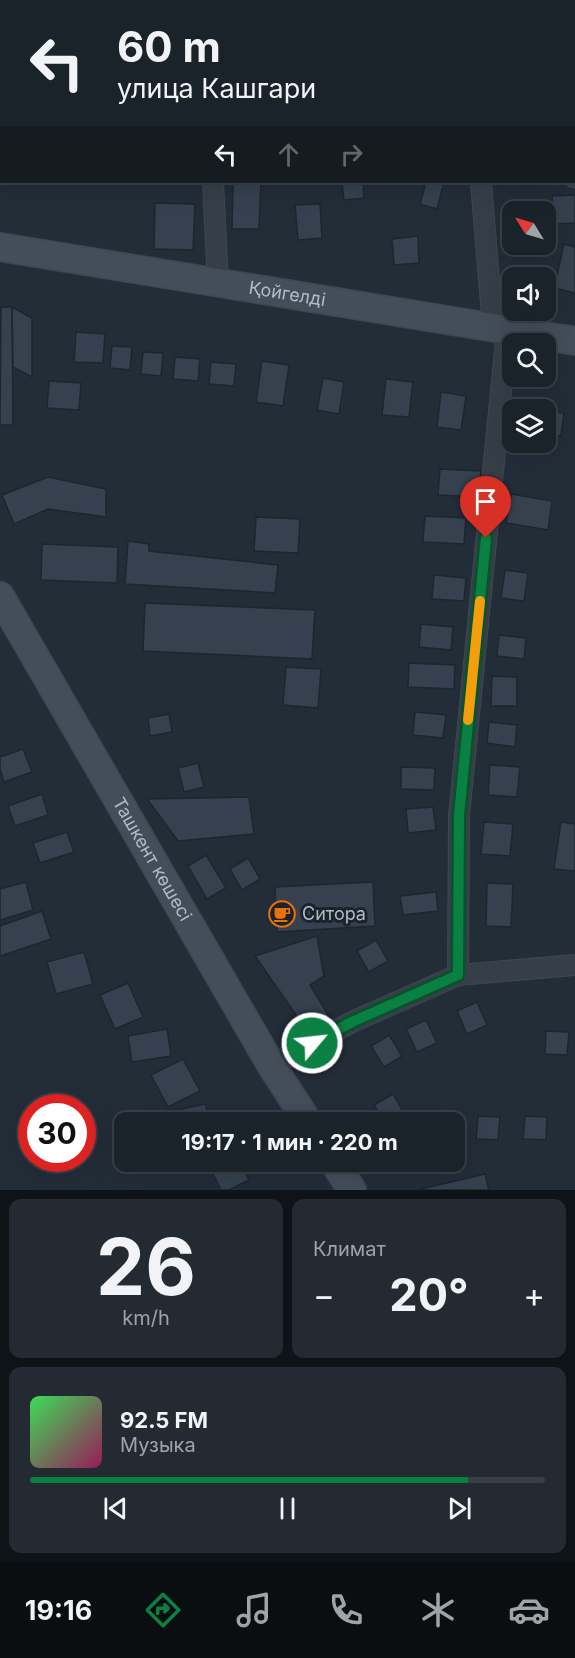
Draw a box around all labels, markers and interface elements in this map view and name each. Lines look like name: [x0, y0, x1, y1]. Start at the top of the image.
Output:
text: 60 m: [117, 21, 221, 72]
icon: left: [18, 24, 96, 102]
text: улица Кашгари: [117, 72, 316, 105]
icon: left: [209, 138, 242, 171]
icon: ahead: [272, 138, 305, 171]
icon: right: [335, 138, 368, 171]
north arrow: [502, 201, 556, 255]
map controls: [502, 201, 556, 453]
button: sound: [502, 267, 556, 321]
street label: Қойгелді: [247, 277, 327, 310]
button: search: [502, 333, 556, 387]
button: layers: [502, 399, 556, 453]
pin: [460, 476, 511, 538]
icon: arrive: [469, 485, 502, 518]
street label: Ташкент көшесі: [109, 793, 196, 925]
cafe icon: Ситора: [267, 899, 297, 929]
place label: Ситора: [302, 903, 366, 924]
position arrow: [280, 1011, 344, 1075]
speed limit sign: 30: [18, 1094, 96, 1172]
text: 19:17 · 1 мин · 220 m: [181, 1129, 398, 1155]
text: 26: [96, 1219, 196, 1314]
text: Климат: [313, 1237, 386, 1261]
text: 20°: [389, 1267, 469, 1322]
text: −: [313, 1275, 335, 1315]
text: +: [523, 1275, 545, 1315]
text: km/h: [122, 1306, 170, 1330]
text: 92.5 FM: [120, 1407, 208, 1433]
text: Музыка: [120, 1433, 196, 1457]
icon: previous: [99, 1492, 132, 1525]
icon: pause: [271, 1492, 304, 1525]
icon: next: [443, 1492, 476, 1525]
icon: directions: [142, 1589, 184, 1631]
icon: music: [233, 1589, 275, 1631]
icon: phone: [325, 1589, 367, 1631]
icon: climate: [417, 1589, 459, 1631]
icon: car: [508, 1589, 550, 1631]
text: 19:16: [25, 1594, 92, 1627]

